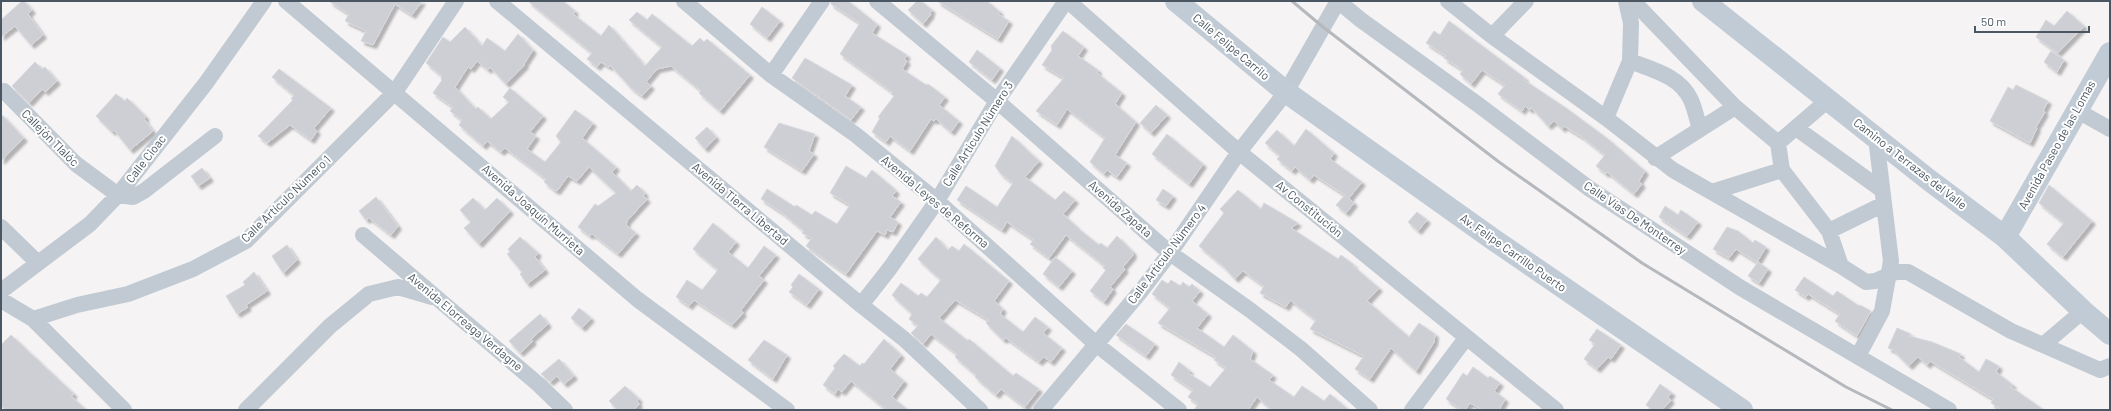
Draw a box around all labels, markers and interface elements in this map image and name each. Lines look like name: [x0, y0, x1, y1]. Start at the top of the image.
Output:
scale bar: [1975, 8, 2089, 34]
street label: Calle Felipe Carrilo: [1190, 10, 1273, 82]
text: 50 m: [1981, 14, 2006, 28]
street label: Avenida Paseo de las Lomas: [2015, 77, 2098, 211]
street label: Calle Artículo Número 3: [939, 78, 1015, 188]
street label: Callejón Tlalóc: [19, 106, 82, 169]
street label: Camino a Terrazas del Valle: [1851, 115, 1970, 212]
street label: Calle Cioac: [122, 132, 168, 185]
street label: Calle Artículo Número 1: [238, 152, 333, 245]
street label: Avenida Leyes de Reforma: [879, 152, 992, 250]
street label: Avenida Tierra Libertad: [690, 159, 792, 248]
street label: Avenida Joaquín Murrieta: [480, 161, 588, 258]
street label: Avenida Zapata: [1086, 177, 1155, 240]
street label: Av Constitución: [1274, 177, 1346, 239]
street label: Calle Vías De Monterrey: [1582, 178, 1690, 257]
street label: Calle Artículo Número 4: [1124, 201, 1208, 306]
street label: Av. Felipe Carrillo Puerto: [1458, 210, 1569, 294]
street label: Avenida Elorreaga Verdagne: [406, 269, 526, 373]

